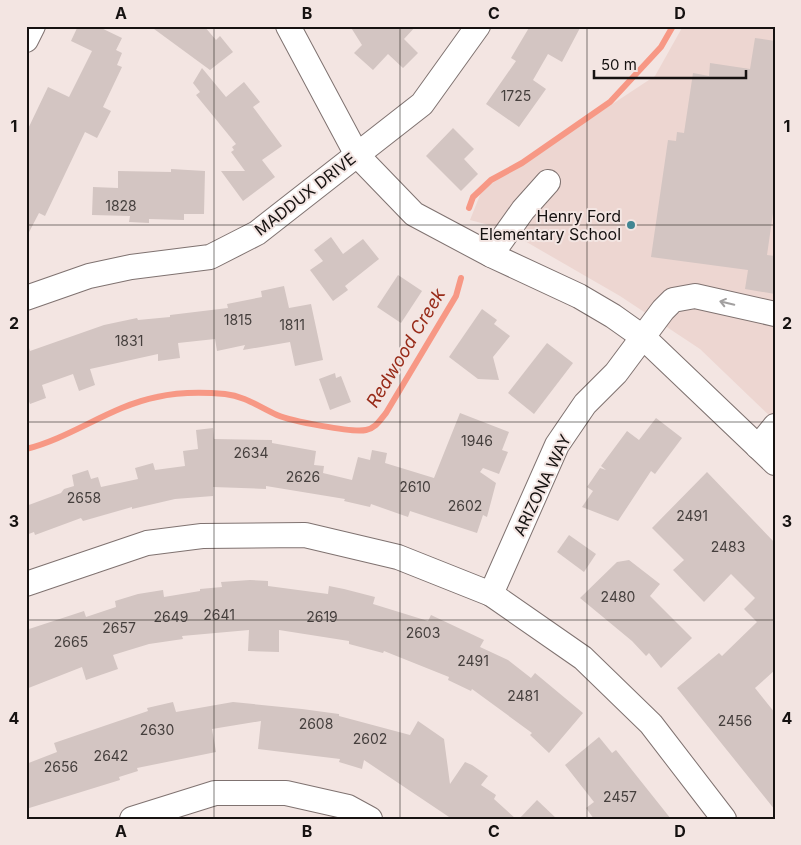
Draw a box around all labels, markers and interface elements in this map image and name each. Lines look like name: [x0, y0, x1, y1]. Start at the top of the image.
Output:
text: A: [115, 3, 127, 23]
text: B: [302, 3, 312, 23]
text: C: [488, 3, 500, 23]
text: D: [674, 3, 686, 23]
scale bar: [594, 48, 746, 80]
text: 50 m: [601, 55, 637, 74]
house number: 1725: [501, 87, 531, 104]
text: 1: [11, 116, 17, 136]
text: 1: [784, 116, 790, 136]
street label: MADDUX DRIVE: [250, 148, 360, 240]
house number: 1828: [105, 197, 137, 214]
place label: Henry Ford Elementary School: [479, 206, 621, 244]
marker: Henry Ford Elementary School: [625, 219, 637, 231]
water label: Redwood Creek: [362, 284, 450, 411]
one-way arrow: [720, 298, 736, 307]
house number: 1815: [224, 311, 252, 328]
text: 2: [9, 313, 19, 333]
text: 2: [782, 313, 792, 333]
house number: 1811: [279, 316, 305, 333]
house number: 1831: [115, 332, 143, 349]
street label: ARIZONA WAY: [509, 431, 575, 539]
house number: 1946: [461, 432, 493, 449]
house number: 2634: [234, 444, 268, 461]
house number: 2626: [286, 468, 320, 485]
house number: 2610: [399, 478, 431, 495]
house number: 2658: [67, 489, 101, 506]
house number: 2602: [448, 497, 482, 514]
house number: 2491: [676, 507, 708, 524]
text: 3: [9, 511, 19, 531]
text: 3: [782, 511, 792, 531]
house number: 2483: [711, 538, 745, 555]
house number: 2480: [601, 588, 635, 605]
house number: 2641: [203, 606, 235, 623]
house number: 2649: [154, 608, 188, 625]
house number: 2619: [306, 608, 338, 625]
house number: 2657: [102, 619, 136, 636]
house number: 2603: [406, 624, 440, 641]
house number: 2665: [54, 633, 88, 650]
house number: 2491: [457, 652, 489, 669]
house number: 2481: [507, 687, 539, 704]
text: 4: [9, 708, 20, 728]
text: 4: [782, 708, 793, 728]
house number: 2456: [718, 712, 752, 729]
house number: 2608: [299, 715, 333, 732]
house number: 2630: [140, 721, 174, 738]
house number: 2602: [353, 730, 387, 747]
house number: 2642: [94, 747, 128, 764]
house number: 2656: [44, 758, 78, 775]
house number: 2457: [603, 788, 637, 805]
text: A: [115, 821, 127, 841]
text: B: [302, 821, 312, 841]
text: C: [488, 821, 500, 841]
text: D: [674, 821, 686, 841]

